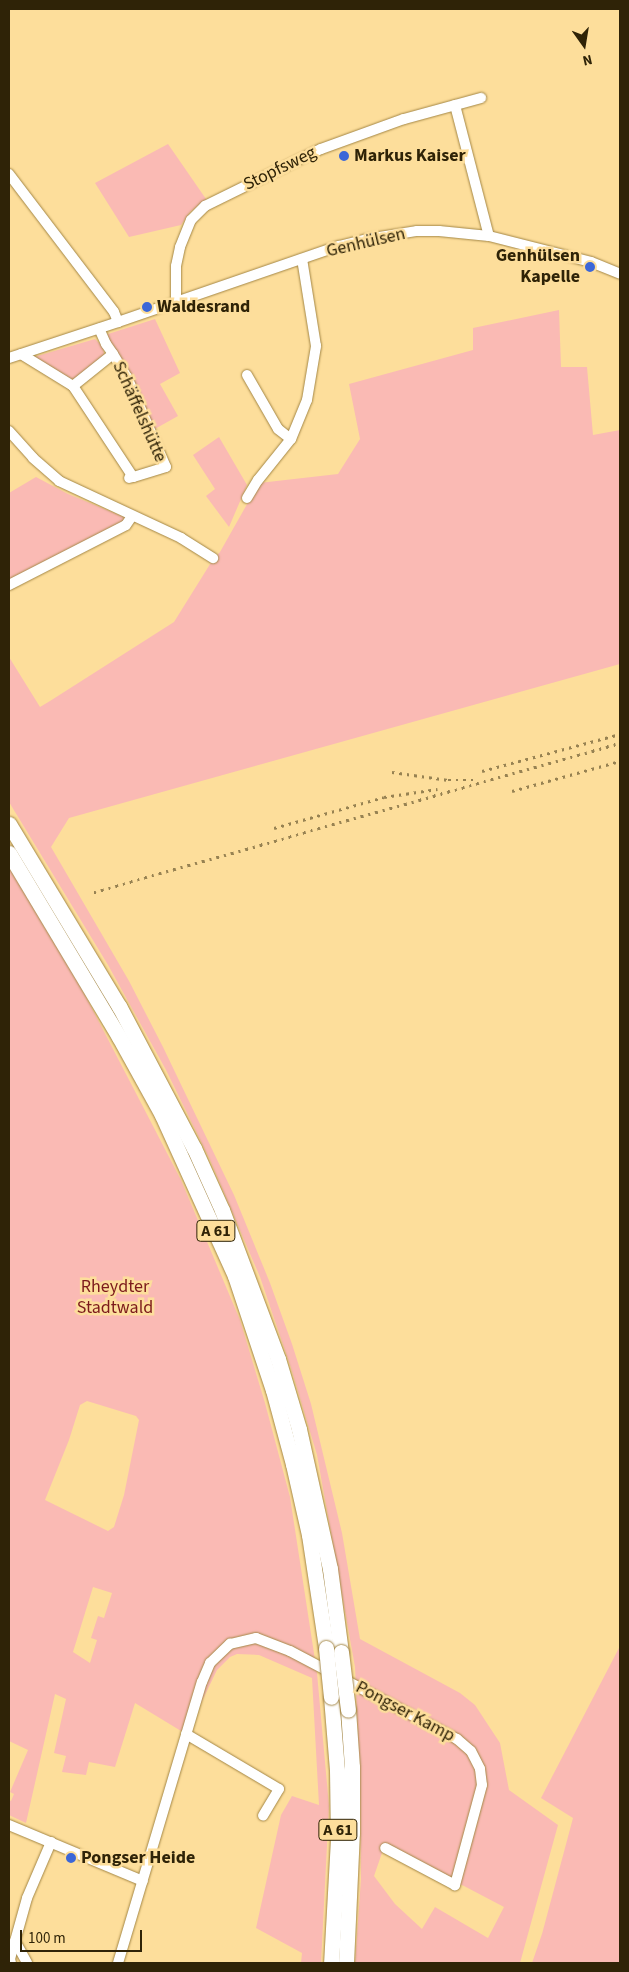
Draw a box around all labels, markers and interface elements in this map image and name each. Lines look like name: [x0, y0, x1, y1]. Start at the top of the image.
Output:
north arrow: [559, 20, 609, 70]
text: N: [581, 49, 594, 70]
street label: Stopfsweg: [240, 142, 320, 196]
place label: Markus Kaiser: [354, 145, 466, 167]
marker: Markus Kaiser: [338, 150, 350, 162]
street label: Genhülsen: [324, 223, 408, 263]
place label: Genhülsen Kapelle: [496, 246, 580, 288]
marker: Genhülsen Kapelle: [584, 261, 596, 273]
place label: Waldesrand: [157, 296, 250, 318]
marker: Waldesrand: [141, 301, 153, 313]
street label: Schäffelshütte: [107, 358, 171, 466]
road number: A 61: [196, 1218, 236, 1244]
park label: Rheydter Stadtwald: [77, 1277, 153, 1320]
street label: Pongser Kamp: [352, 1677, 458, 1747]
road number: A 61: [318, 1816, 358, 1844]
place label: Pongser Heide: [81, 1847, 195, 1869]
marker: Pongser Heide: [65, 1852, 77, 1864]
scale bar: [22, 1920, 145, 1952]
text: 100 m: [28, 1928, 66, 1949]

